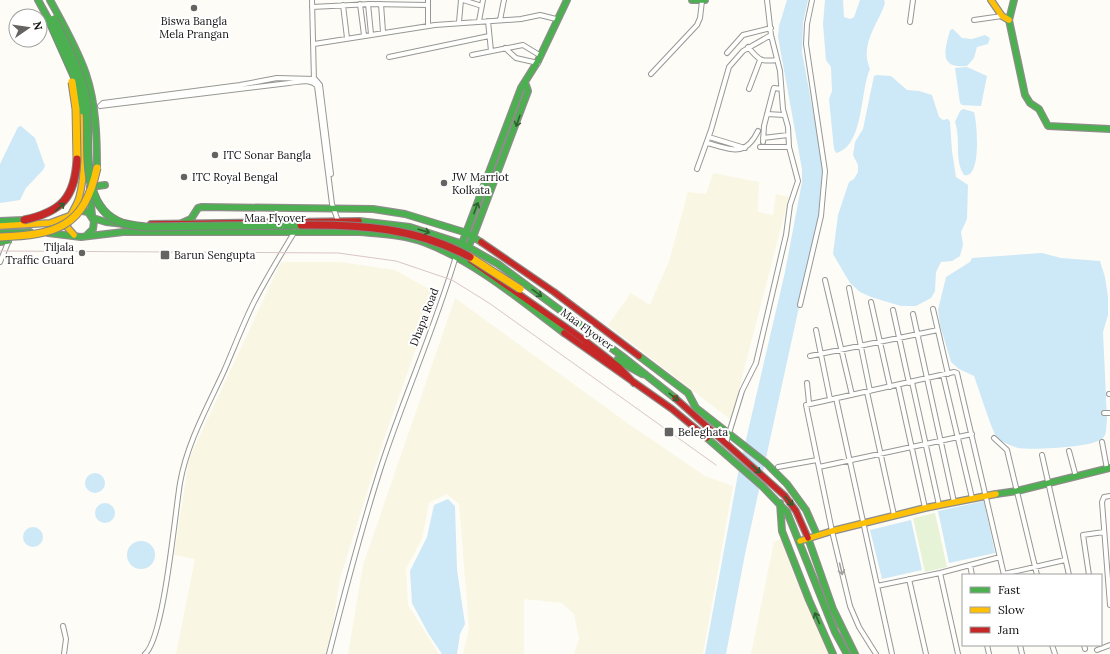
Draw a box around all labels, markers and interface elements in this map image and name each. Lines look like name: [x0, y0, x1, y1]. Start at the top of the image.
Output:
marker: Biswa Bangla Mela Prangan: [189, 3, 199, 13]
north arrow: [8, 8, 48, 48]
place label: Biswa Bangla Mela Prangan: [159, 14, 229, 41]
text: N: [30, 20, 46, 32]
one-way arrow: [514, 115, 521, 128]
place label: ITC Sonar Bangla: [223, 148, 312, 162]
marker: ITC Sonar Bangla: [210, 150, 220, 160]
place label: ITC Royal Bengal: [192, 170, 278, 184]
place label: JW Marriot Kolkata: [451, 170, 510, 197]
marker: ITC Royal Bengal: [179, 172, 189, 182]
marker: JW Marriot Kolkata: [439, 178, 449, 188]
one-way arrow: [54, 202, 65, 211]
one-way arrow: [473, 202, 481, 214]
street label: Maa Flyover: [244, 211, 306, 225]
one-way arrow: [418, 228, 431, 235]
place label: Tiljala Traffic Guard: [5, 240, 74, 267]
marker: Tiljala Traffic Guard: [77, 248, 87, 258]
place label: Barun Sengupta: [174, 248, 256, 262]
marker: Barun Sengupta: [159, 249, 171, 261]
street label: Dhapa Road: [407, 286, 442, 348]
one-way arrow: [532, 289, 543, 297]
street label: Maa Flyover: [558, 305, 616, 353]
one-way arrow: [668, 393, 679, 401]
place label: Beleghata: [678, 425, 729, 439]
marker: Beleghata: [663, 426, 675, 438]
one-way arrow: [751, 465, 761, 474]
one-way arrow: [785, 495, 794, 506]
one-way arrow: [838, 562, 845, 575]
legend: [962, 574, 1102, 646]
text: Fast: [998, 582, 1021, 597]
text: Slow: [998, 602, 1025, 617]
one-way arrow: [813, 613, 820, 625]
text: Jam: [997, 622, 1019, 637]

